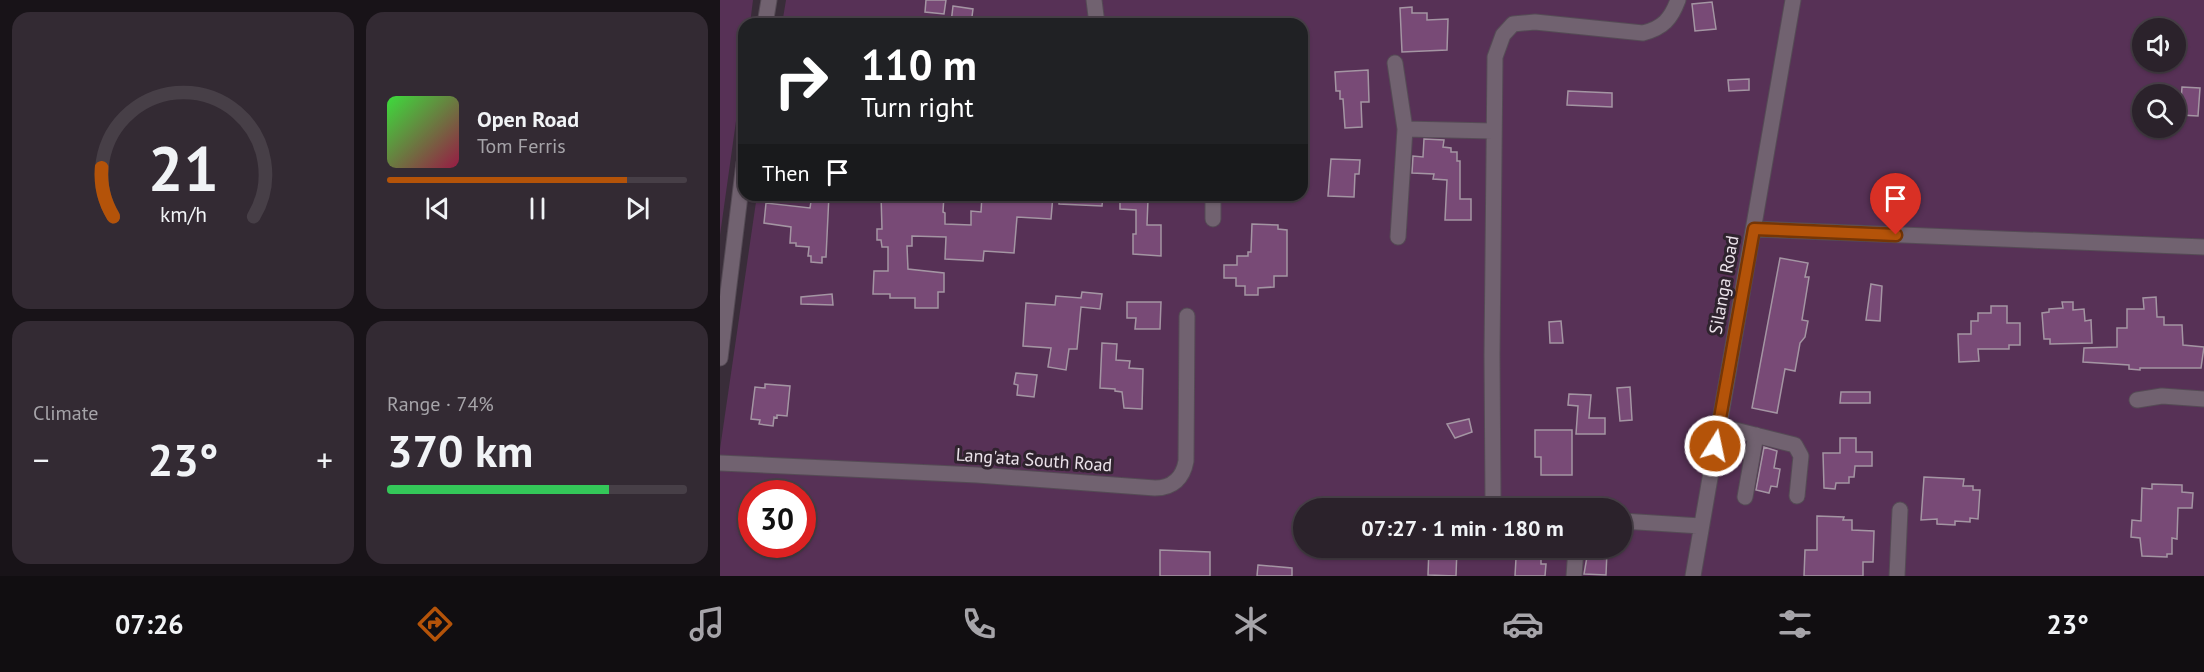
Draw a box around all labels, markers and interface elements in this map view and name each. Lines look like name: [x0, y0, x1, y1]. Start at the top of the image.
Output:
map controls: [2132, 18, 2186, 138]
button: sound: [2132, 18, 2186, 72]
text: 110 m: [861, 37, 977, 92]
icon: right: [762, 42, 840, 120]
button: search: [2132, 84, 2186, 138]
text: Turn right: [861, 90, 974, 124]
text: Open Road: [477, 105, 579, 133]
text: 21: [148, 128, 218, 209]
text: Tom Ferris: [477, 133, 566, 159]
icon: arrive: [821, 156, 854, 189]
text: Then: [762, 159, 809, 187]
pin: [1870, 173, 1921, 235]
icon: arrive: [1879, 182, 1912, 215]
icon: previous: [421, 192, 454, 225]
icon: pause: [521, 192, 554, 225]
icon: next: [621, 192, 654, 225]
text: km/h: [159, 201, 206, 229]
street label: Silanga Road: [1704, 234, 1744, 336]
text: Range · 74%: [387, 391, 494, 417]
text: Climate: [33, 400, 99, 426]
position arrow: [1683, 414, 1747, 478]
text: 370 km: [387, 421, 533, 479]
text: 23°: [148, 430, 218, 488]
text: −: [33, 438, 50, 481]
text: +: [316, 438, 333, 481]
street label: Lang'ata South Road: [955, 443, 1113, 476]
speed limit sign: 30: [738, 480, 816, 558]
text: 07:27 · 1 min · 180 m: [1361, 514, 1564, 542]
icon: directions: [414, 603, 456, 645]
icon: music: [686, 603, 728, 645]
icon: phone: [958, 603, 1000, 645]
icon: climate: [1230, 603, 1272, 645]
icon: car: [1502, 603, 1544, 645]
icon: filters: [1774, 603, 1816, 645]
text: 07:26: [115, 607, 184, 641]
text: 23°: [2046, 607, 2089, 641]

